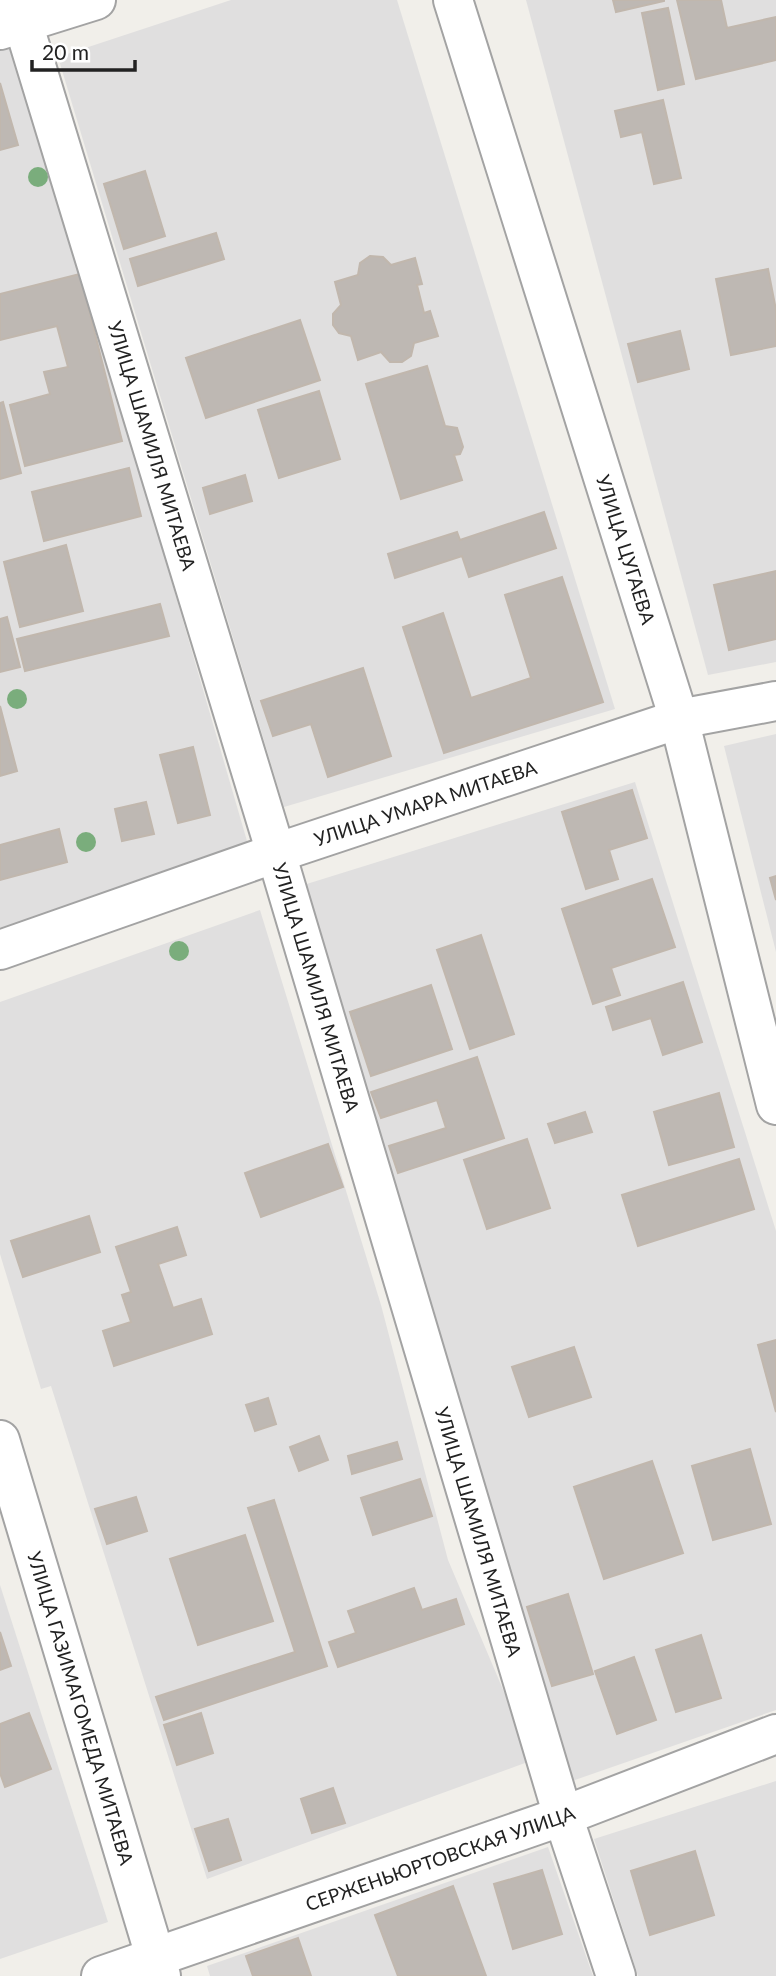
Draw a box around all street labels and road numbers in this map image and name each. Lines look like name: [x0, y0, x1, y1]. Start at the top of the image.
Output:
street label: УЛИЦА ШАМИЛЯ МИТАЕВА: [104, 318, 201, 573]
street label: УЛИЦА ЦУГАЕВА: [592, 472, 661, 627]
street label: УЛИЦА УМАРА МИТАЕВА: [311, 755, 540, 851]
street label: УЛИЦА ШАМИЛЯ МИТАЕВА: [268, 860, 365, 1115]
street label: УЛИЦА ШАМИЛЯ МИТАЕВА: [431, 1404, 527, 1659]
street label: УЛИЦА ГАЗИМАГОМЕДА МИТАЕВА: [23, 1549, 139, 1868]
street label: СЕРЖЕНЬЮРТОВСКАЯ УЛИЦА: [302, 1800, 578, 1915]

